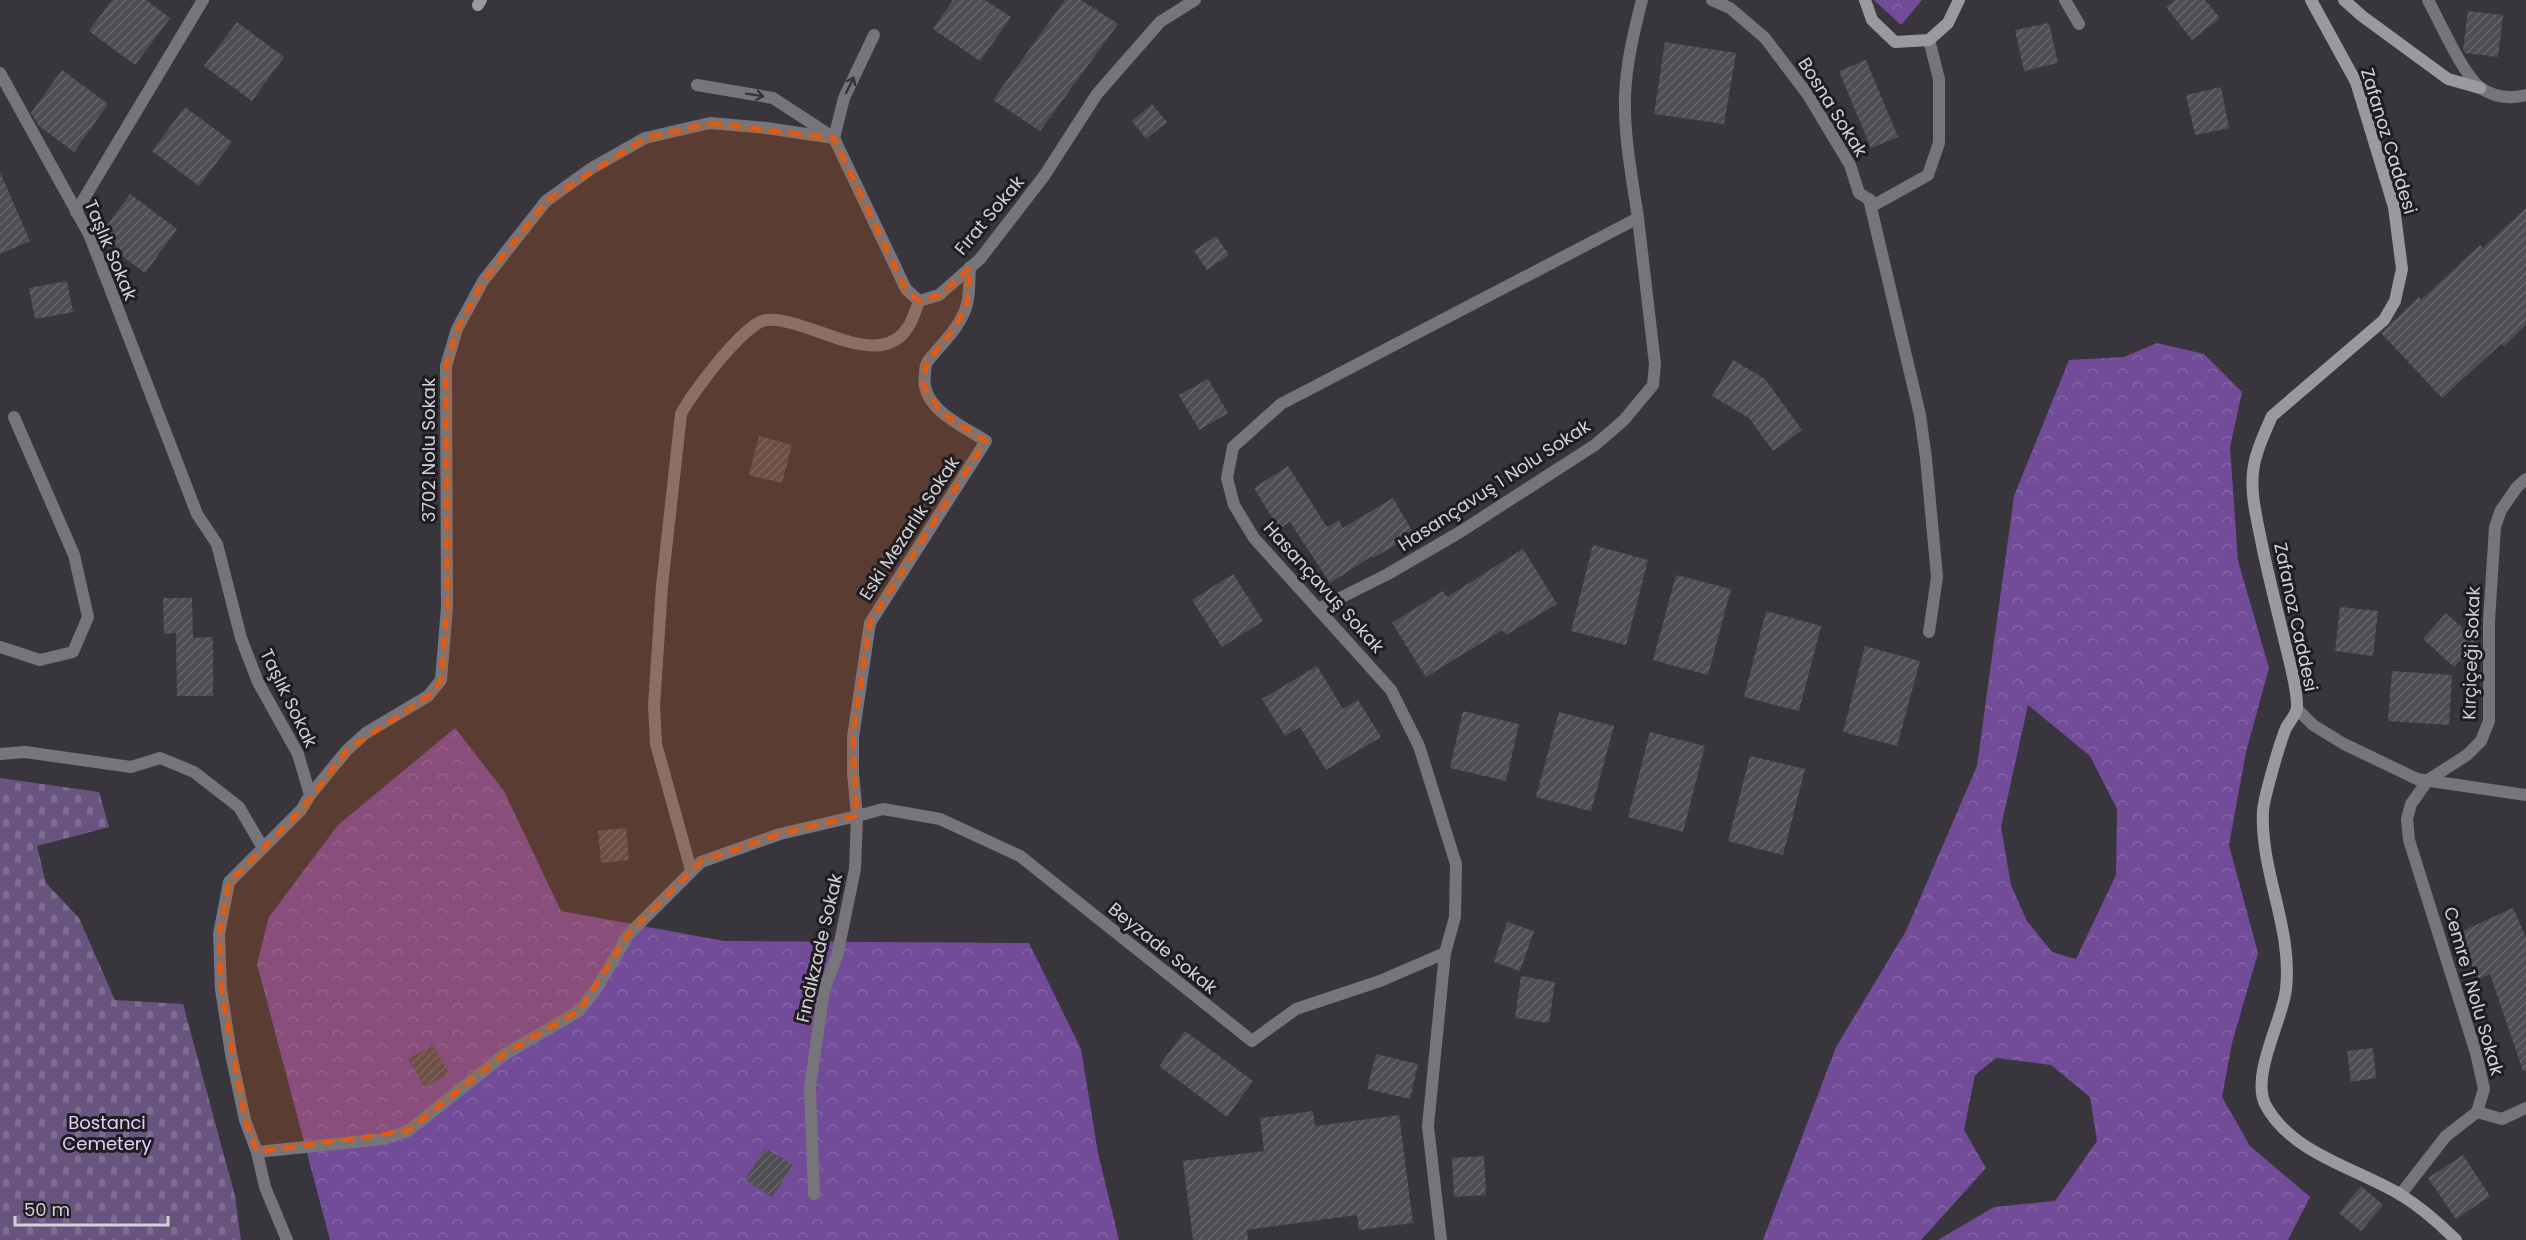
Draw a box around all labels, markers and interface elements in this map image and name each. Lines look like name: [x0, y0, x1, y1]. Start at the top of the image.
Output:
street label: Bosna Sokak: [1792, 52, 1874, 162]
street label: Zafanoz Caddesi: [2355, 65, 2423, 217]
one-way arrow: [845, 76, 857, 94]
one-way arrow: [744, 89, 764, 100]
street label: Fırat Sokak: [948, 169, 1030, 260]
street label: Taşlık Sokak: [79, 196, 144, 305]
street label: 3702 Nolu Sokak: [416, 377, 441, 522]
street label: Hasançavuş 1 Nolu Sokak: [1393, 413, 1596, 557]
street label: Eski Mezarlık Sokak: [853, 451, 965, 605]
street label: Hasançavuş Sokak: [1258, 516, 1390, 659]
street label: Zafanoz Caddesi: [2268, 540, 2324, 694]
street label: Kırçiçeği Sokak: [2456, 585, 2486, 720]
street label: Taşlık Sokak: [254, 644, 324, 752]
street label: Fındıkzade Sokak: [790, 870, 848, 1025]
street label: Beyzade Sokak: [1103, 896, 1223, 1000]
street label: Cemre 1 Nolu Sokak: [2438, 904, 2510, 1079]
park label: Bostanci Cemetery: [62, 1110, 152, 1156]
scale bar: [15, 1189, 168, 1227]
text: 50 m: [24, 1197, 70, 1222]

